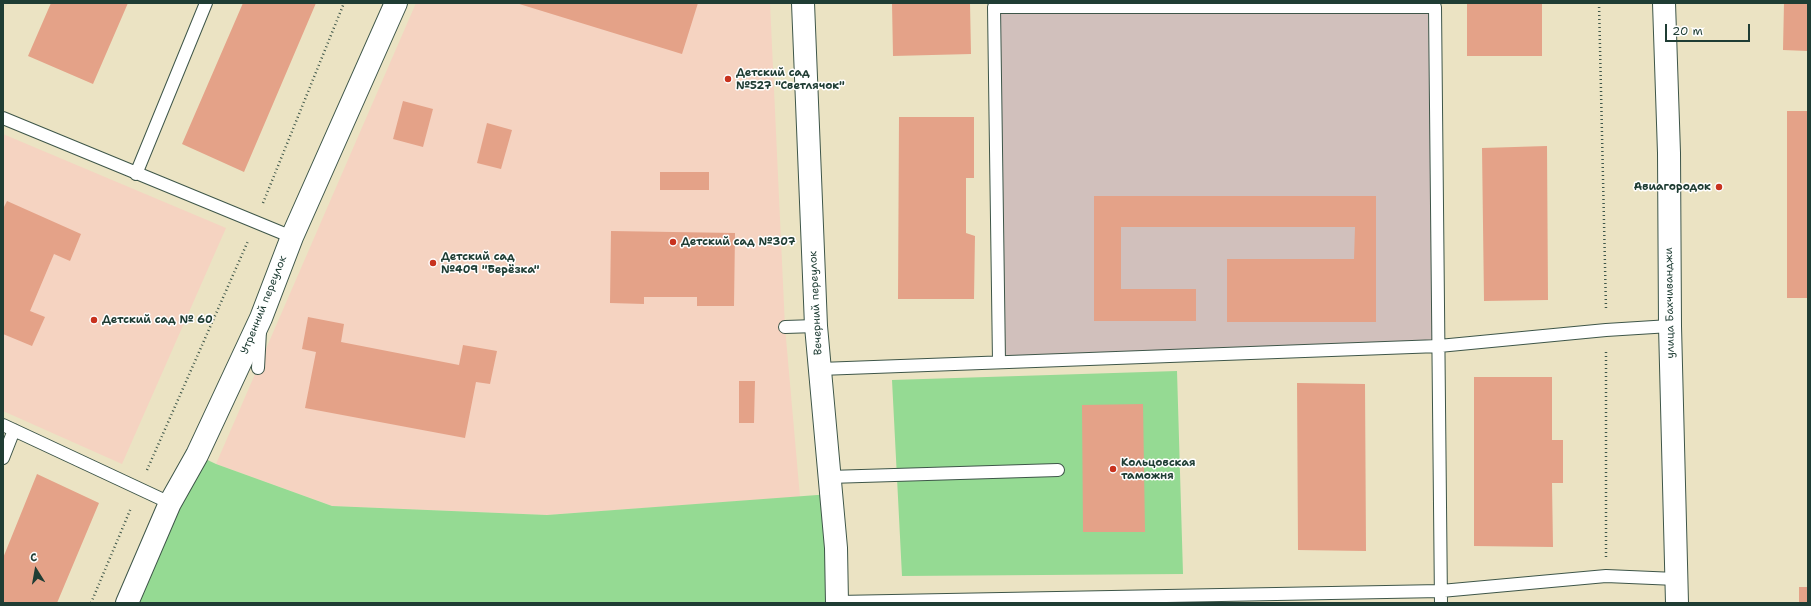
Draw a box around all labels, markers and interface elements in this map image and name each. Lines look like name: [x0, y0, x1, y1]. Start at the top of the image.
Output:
scale bar: [1667, 16, 1752, 42]
text: 20 m: [1672, 23, 1703, 39]
place label: Детский сад №527 "Светлячок": [736, 66, 845, 92]
marker: Детский сад №527 "Светлячок": [723, 74, 733, 84]
place label: Авиагородок: [1634, 180, 1711, 194]
marker: Авиагородок: [1714, 182, 1724, 192]
place label: Детский сад №307: [681, 235, 795, 249]
marker: Детский сад №307: [668, 237, 678, 247]
street label: улица Бахчиванджи: [1662, 247, 1678, 359]
place label: Детский сад №409 "Берёзка": [441, 250, 540, 276]
street label: Вечерний переулок: [807, 250, 825, 356]
street label: Утренний переулок: [238, 254, 290, 356]
marker: Детский сад №409 "Берёзка": [428, 258, 438, 268]
place label: Детский сад № 60: [102, 313, 213, 327]
marker: Детский сад № 60: [89, 315, 99, 325]
place label: Кольцовская таможня: [1121, 456, 1195, 482]
marker: Кольцовская таможня: [1108, 464, 1118, 474]
north arrow: [16, 550, 56, 590]
text: С: [29, 550, 38, 566]

